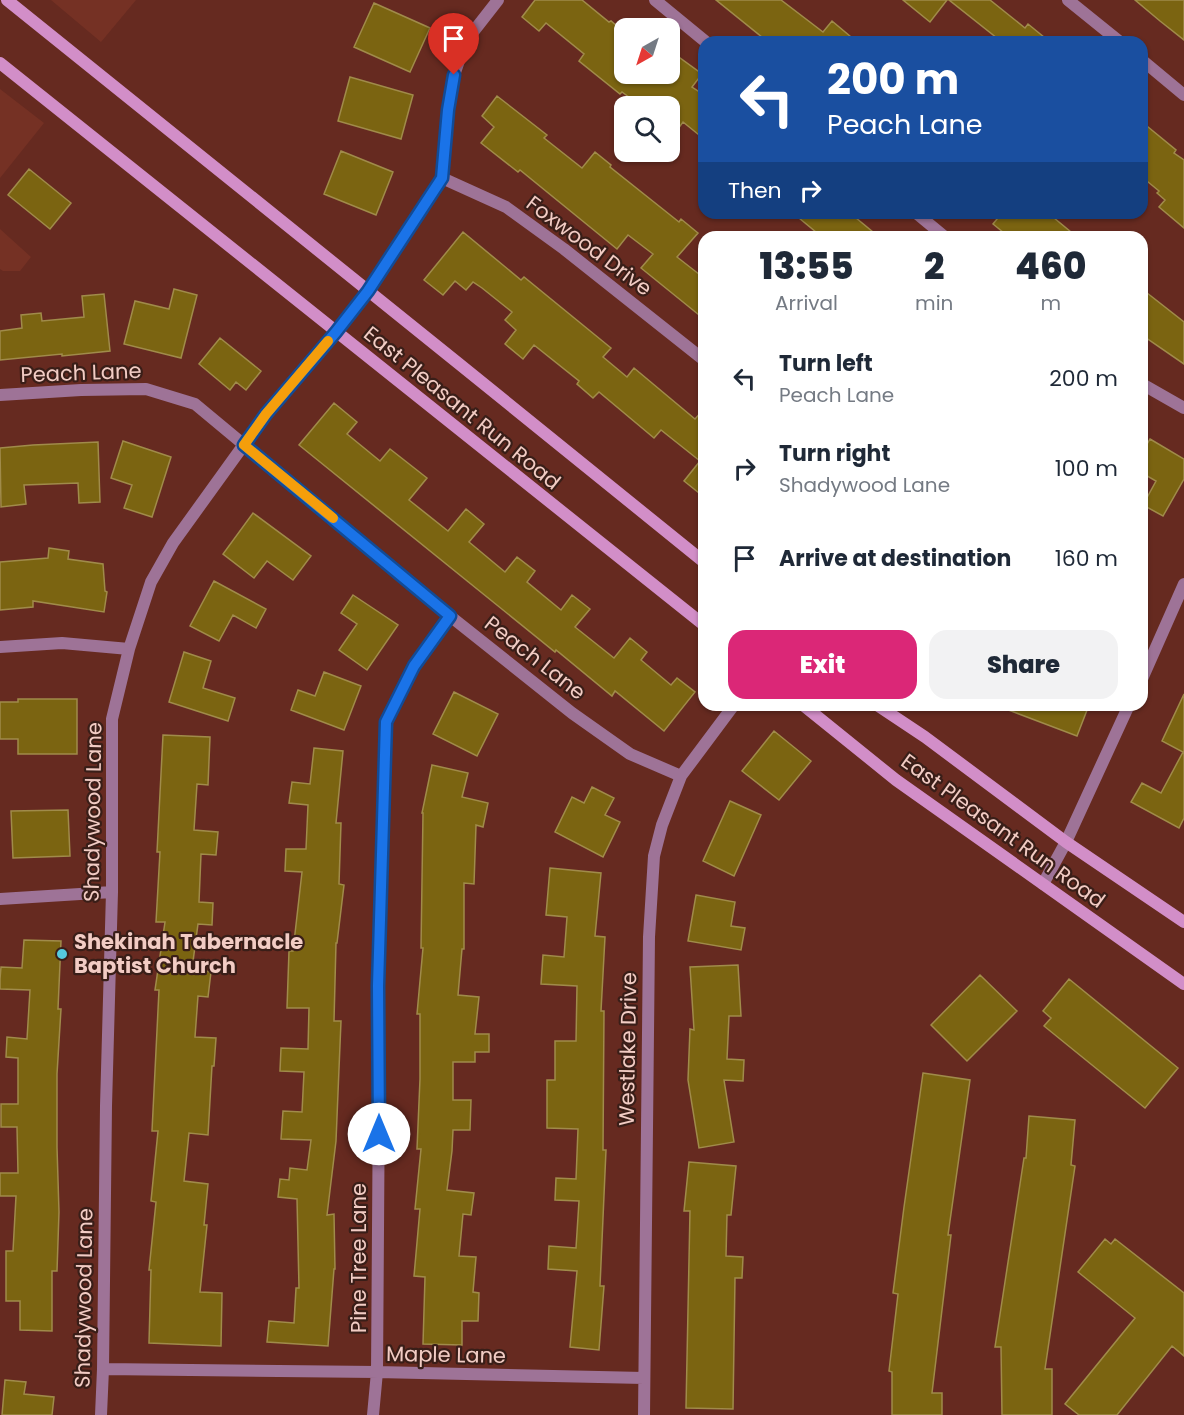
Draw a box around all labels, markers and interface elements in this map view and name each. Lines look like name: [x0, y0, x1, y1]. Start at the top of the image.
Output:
pin: [428, 13, 479, 75]
north arrow: [614, 18, 680, 84]
map controls: [614, 18, 680, 162]
icon: arrive: [437, 22, 470, 55]
text: 200 m: [827, 50, 959, 109]
icon: left: [728, 60, 806, 138]
button: search: [614, 96, 680, 162]
text: Peach Lane: [827, 106, 982, 143]
icon: right: [794, 174, 827, 207]
text: Then: [728, 175, 782, 206]
street label: Foxwood Drive: [520, 189, 658, 303]
text: 13:55: [760, 241, 854, 292]
text: 2: [924, 241, 945, 292]
text: 460: [1015, 241, 1086, 292]
text: Arrival: [775, 289, 838, 317]
text: min: [915, 289, 953, 317]
text: m: [1040, 289, 1061, 317]
street label: East Pleasant Run Road: [358, 319, 567, 496]
text: Turn left: [779, 348, 873, 379]
street label: Peach Lane: [20, 356, 142, 389]
icon: left: [728, 362, 761, 395]
text: 200 m: [1049, 363, 1118, 394]
text: Peach Lane: [779, 381, 894, 409]
text: Turn right: [779, 438, 890, 469]
icon: right: [728, 452, 761, 485]
text: 100 m: [1055, 453, 1118, 484]
text: Shadywood Lane: [779, 471, 950, 499]
icon: arrive: [728, 542, 761, 575]
text: Arrive at destination: [779, 543, 1011, 574]
text: 160 m: [1055, 543, 1118, 574]
street label: Peach Lane: [479, 609, 592, 706]
button: Exit: [728, 630, 917, 699]
button: Share: [929, 630, 1118, 699]
street label: Shadywood Lane: [76, 722, 109, 902]
street label: East Pleasant Run Road: [895, 747, 1111, 914]
place label: Shekinah Tabernacle Baptist Church: [74, 927, 303, 980]
marker: Shekinah Tabernacle Baptist Church: [55, 947, 69, 961]
street label: Westlake Drive: [612, 972, 643, 1126]
position arrow: [347, 1102, 411, 1166]
street label: Pine Tree Lane: [344, 1183, 373, 1333]
street label: Shadywood Lane: [67, 1208, 100, 1388]
street label: Maple Lane: [386, 1339, 506, 1370]

